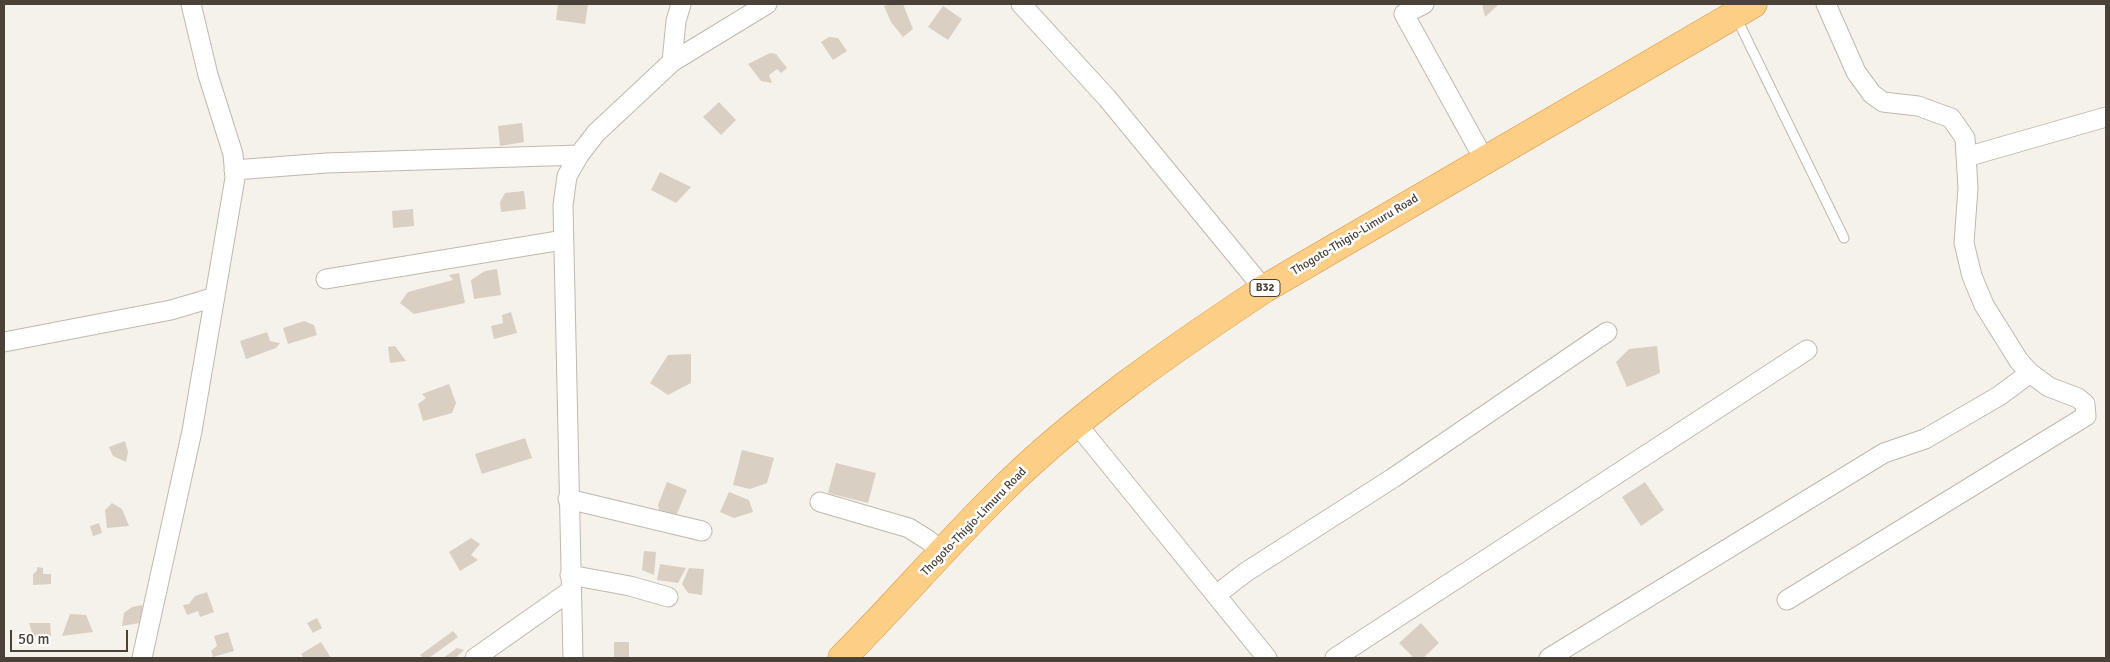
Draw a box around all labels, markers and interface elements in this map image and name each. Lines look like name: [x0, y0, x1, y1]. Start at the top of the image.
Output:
street label: Thogoto-Thigio-Limuru Road: [1289, 191, 1421, 279]
road number: B32: [1250, 280, 1280, 296]
street label: Thogoto-Thigio-Limuru Road: [918, 465, 1030, 579]
scale bar: [12, 620, 130, 652]
text: 50 m: [18, 630, 49, 648]

